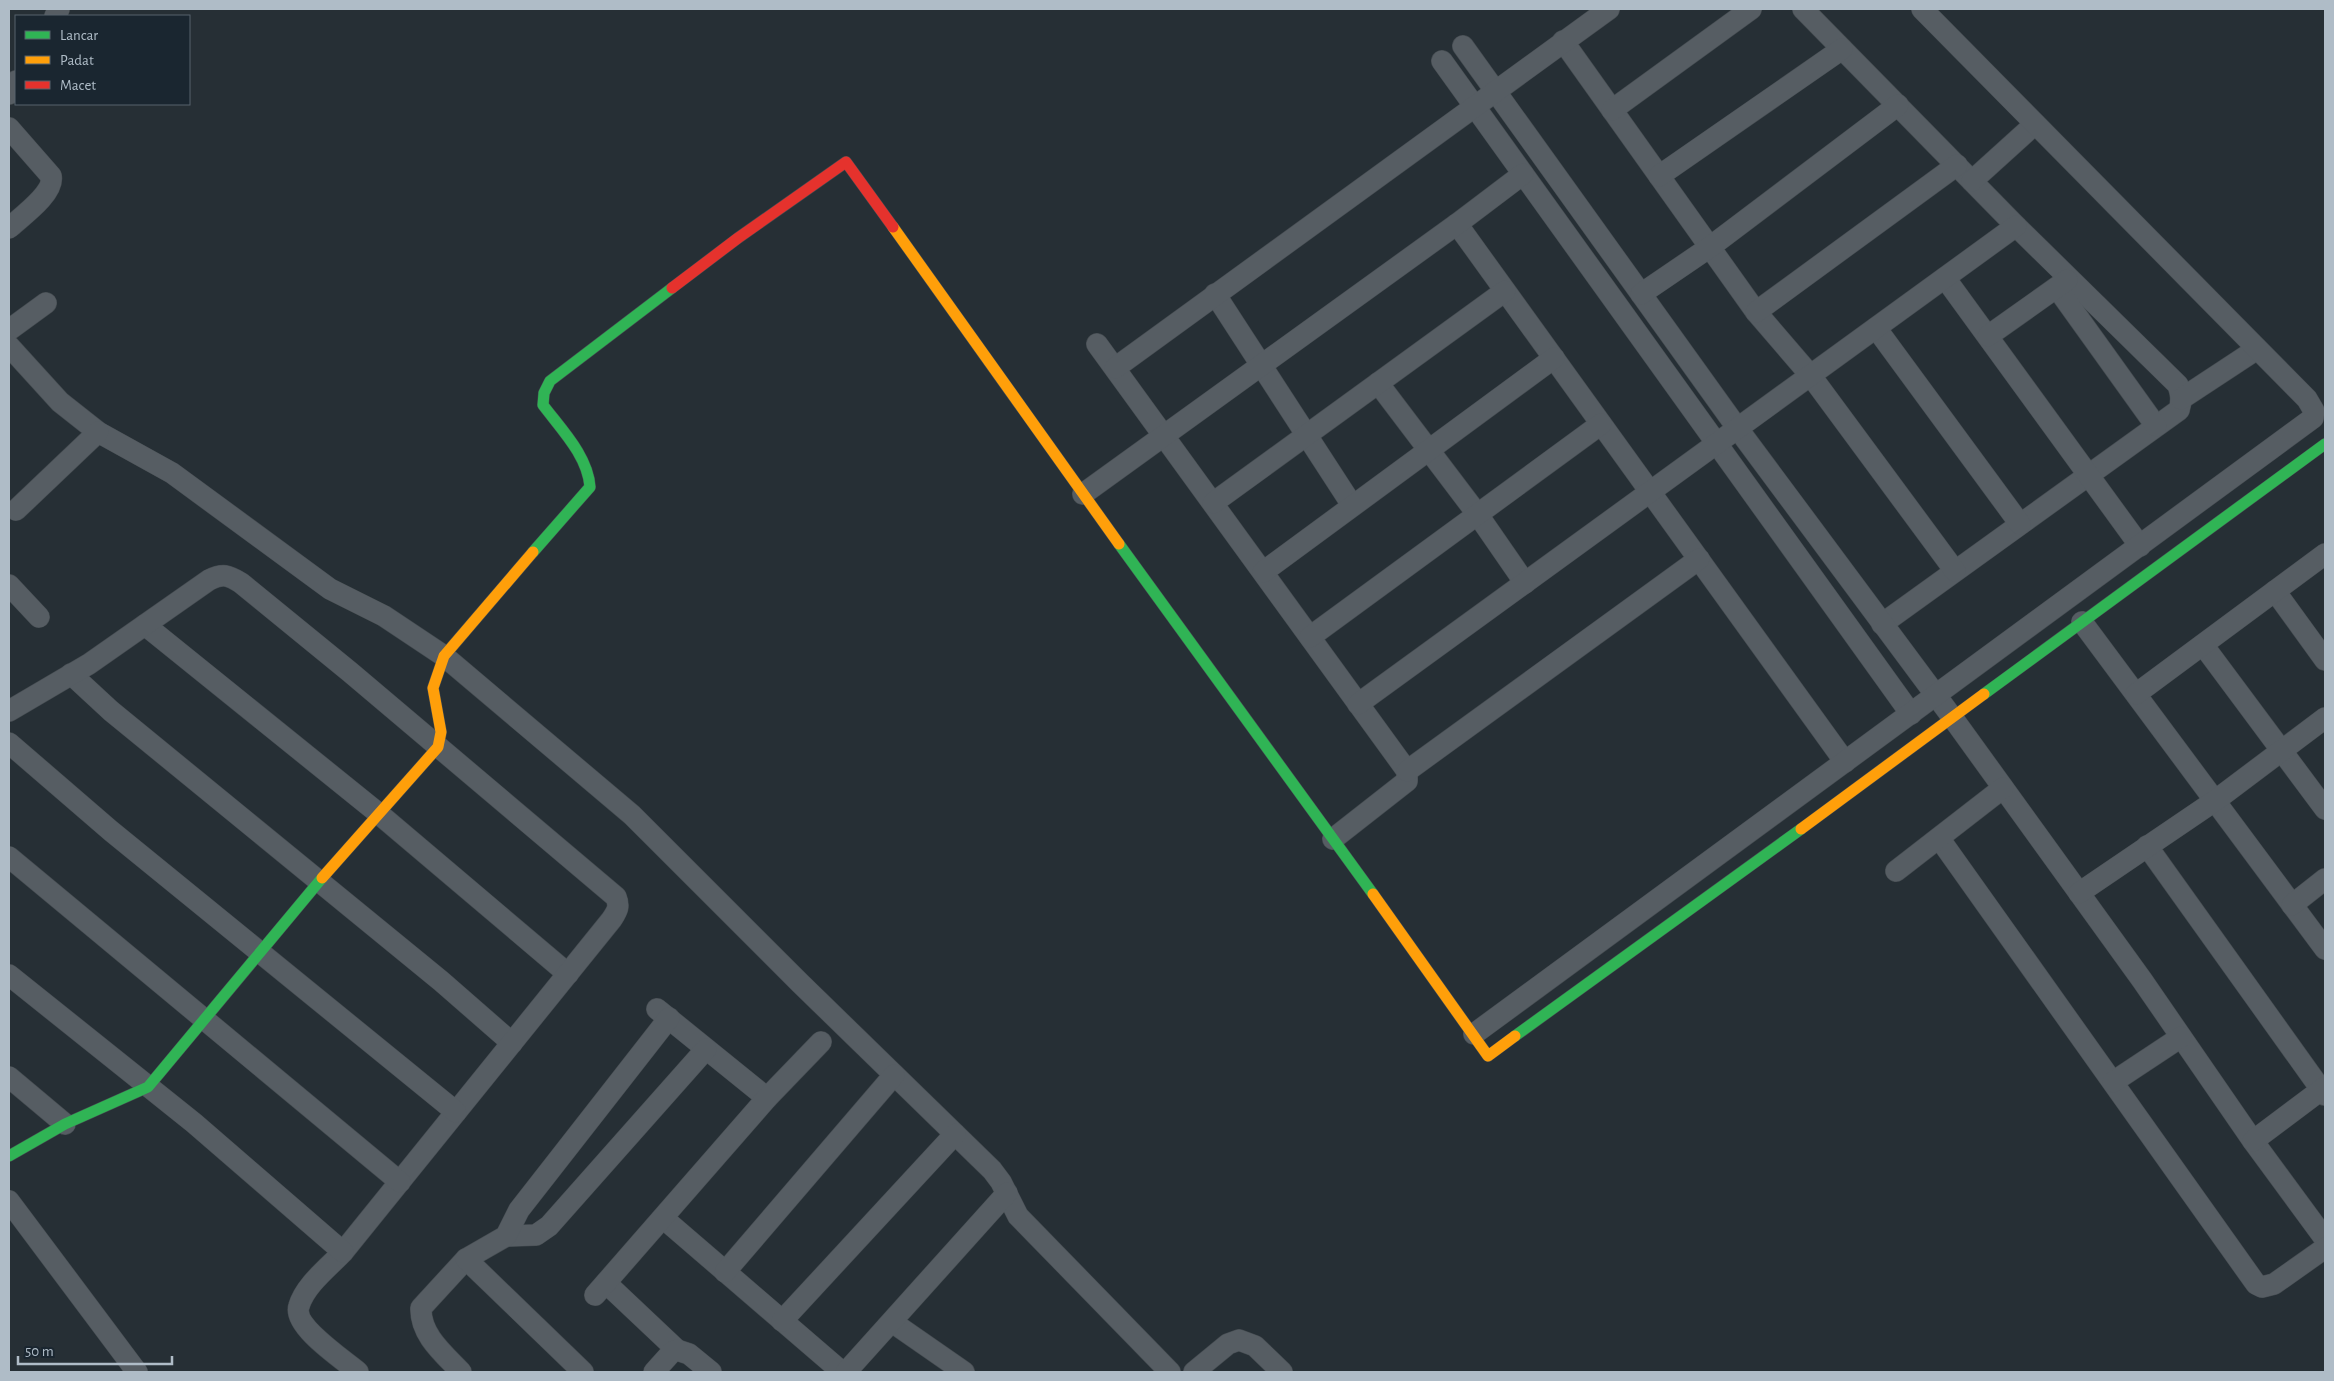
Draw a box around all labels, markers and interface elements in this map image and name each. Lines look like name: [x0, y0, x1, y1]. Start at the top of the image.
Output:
legend: [15, 15, 190, 105]
text: Lancar: [60, 28, 98, 43]
text: Padat: [60, 53, 94, 68]
text: Macet: [60, 78, 96, 93]
scale bar: [18, 1334, 171, 1366]
text: 50 m: [25, 1344, 54, 1359]

